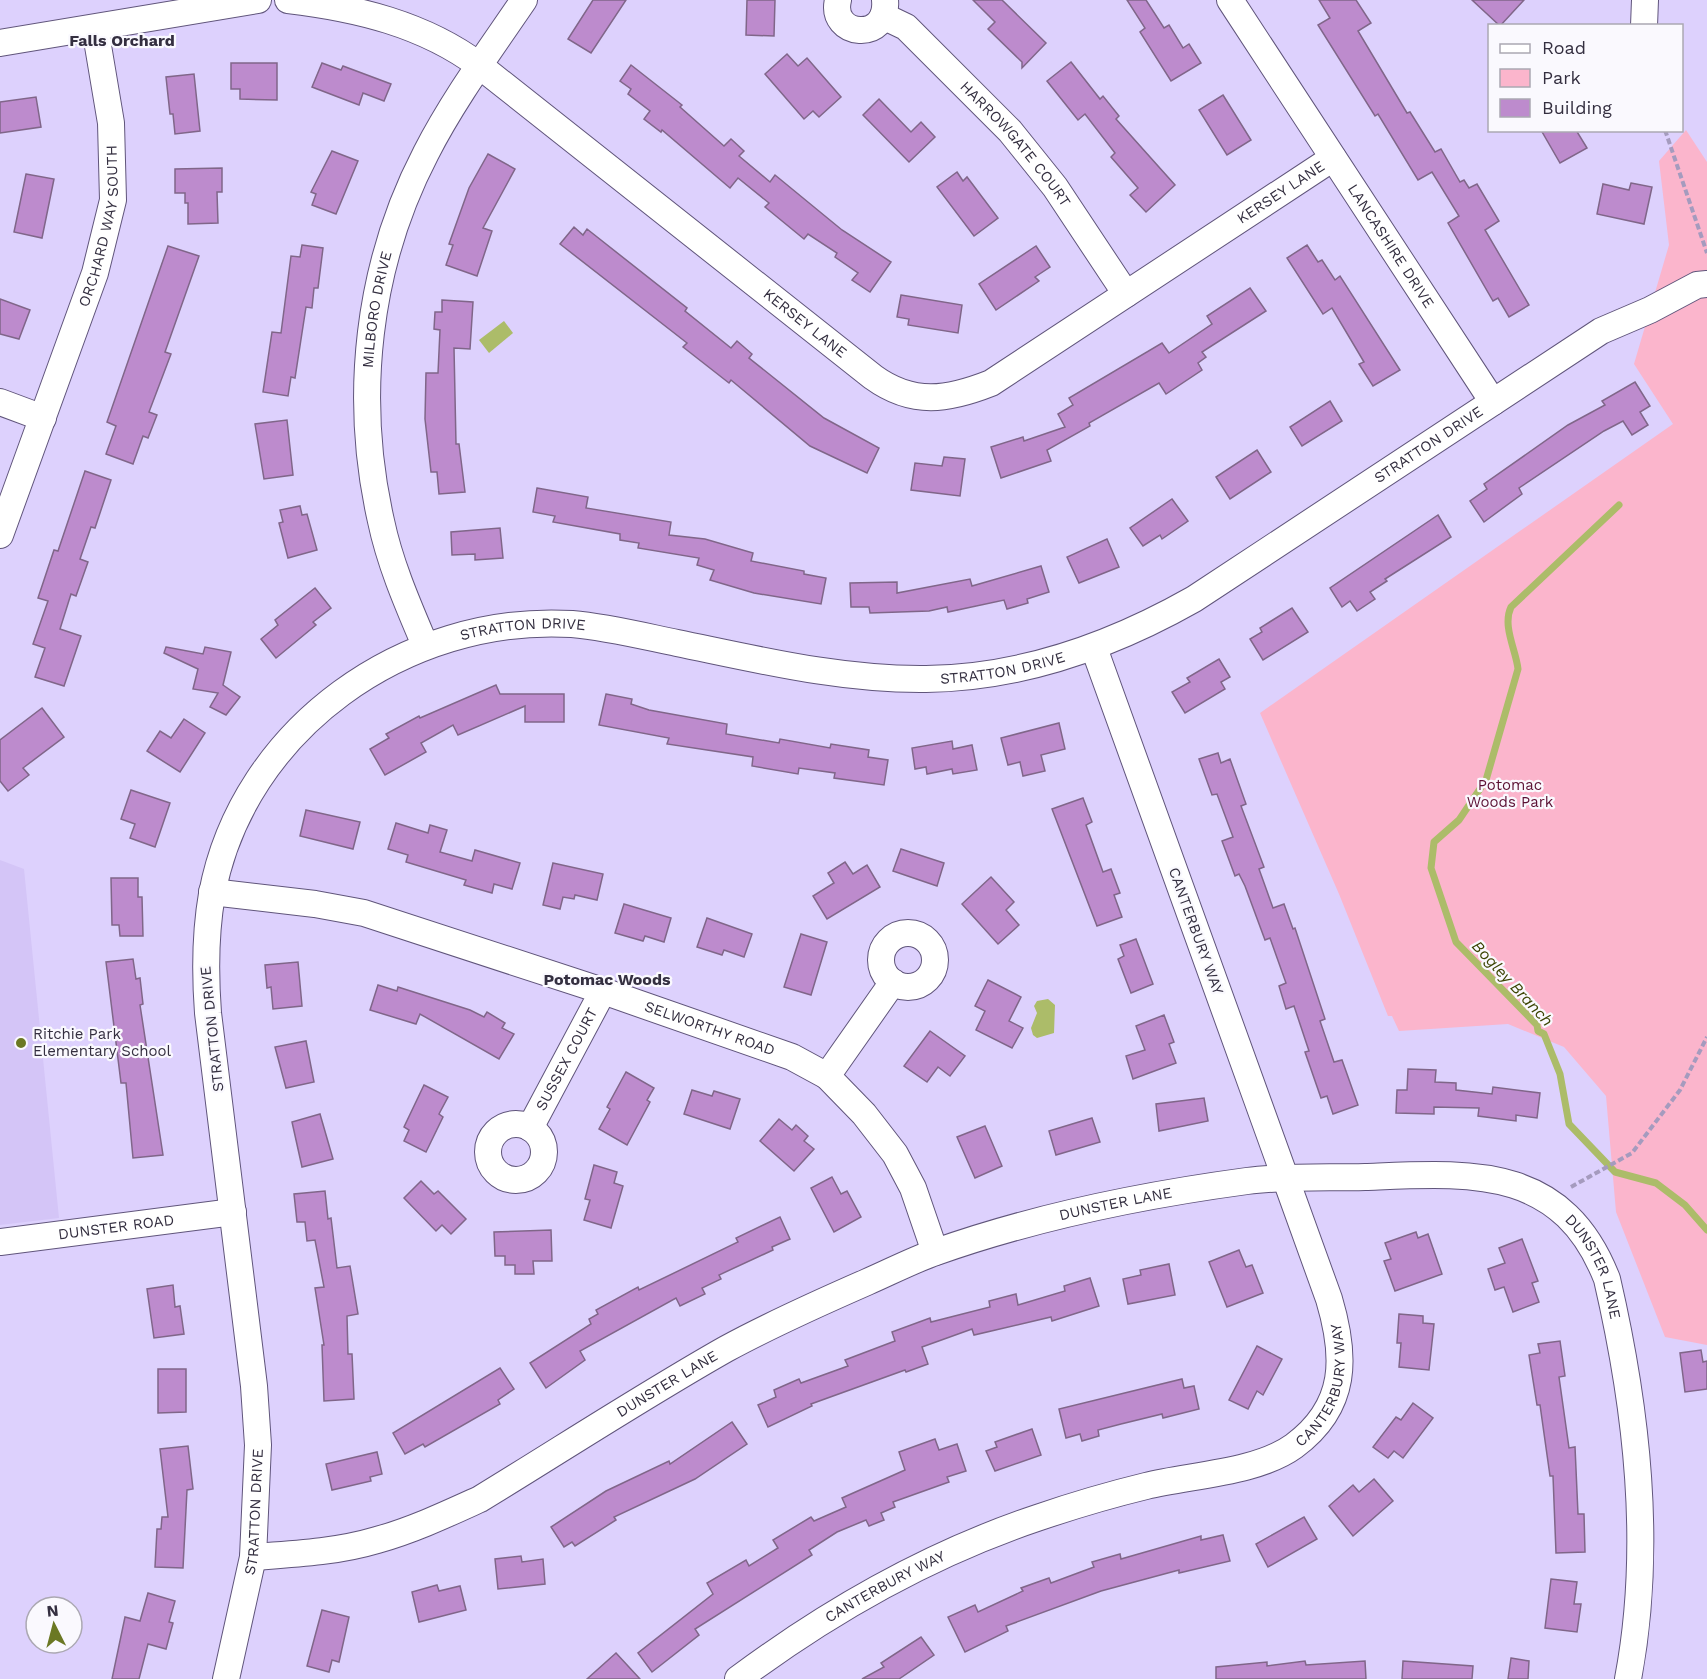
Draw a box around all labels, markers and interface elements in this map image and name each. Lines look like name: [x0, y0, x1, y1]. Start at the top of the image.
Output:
legend: [1488, 24, 1683, 132]
district label: Falls Orchard: [69, 31, 175, 50]
text: Road: [1542, 37, 1586, 58]
text: Park: [1542, 67, 1581, 88]
street label: HARROWGATE COURT: [956, 77, 1075, 210]
text: Building: [1542, 97, 1612, 118]
street label: ORCHARD WAY SOUTH: [74, 145, 122, 309]
street label: KERSEY LANE: [1234, 157, 1328, 228]
street label: LANCASHIRE DRIVE: [1344, 181, 1438, 311]
street label: MILBORO DRIVE: [359, 249, 396, 368]
street label: KERSEY LANE: [760, 285, 850, 362]
street label: STRATTON DRIVE: [1371, 402, 1486, 487]
street label: STRATTON DRIVE: [458, 614, 587, 644]
street label: STRATTON DRIVE: [940, 648, 1067, 688]
park label: Potomac Woods Park: [1467, 776, 1554, 811]
street label: CANTERBURY WAY: [1165, 865, 1227, 997]
water label: Bogley Branch: [1468, 937, 1557, 1030]
street label: STRATTON DRIVE: [196, 965, 228, 1093]
district label: Potomac Woods: [544, 970, 671, 989]
street label: SELWORTHY ROAD: [642, 997, 777, 1059]
street label: SUSSEX COURT: [532, 1005, 601, 1114]
place label: Ritchie Park Elementary School: [33, 1025, 172, 1060]
marker: Ritchie Park Elementary School: [14, 1036, 28, 1050]
street label: DUNSTER LANE: [1057, 1184, 1173, 1224]
street label: DUNSTER LANE: [1561, 1210, 1624, 1321]
street label: DUNSTER ROAD: [57, 1211, 175, 1243]
street label: CANTERBURY WAY: [1292, 1322, 1349, 1450]
street label: DUNSTER LANE: [613, 1347, 721, 1421]
street label: STRATTON DRIVE: [240, 1448, 267, 1577]
street label: CANTERBURY WAY: [822, 1547, 948, 1626]
north arrow: [24, 1595, 84, 1655]
text: N: [46, 1601, 59, 1621]

